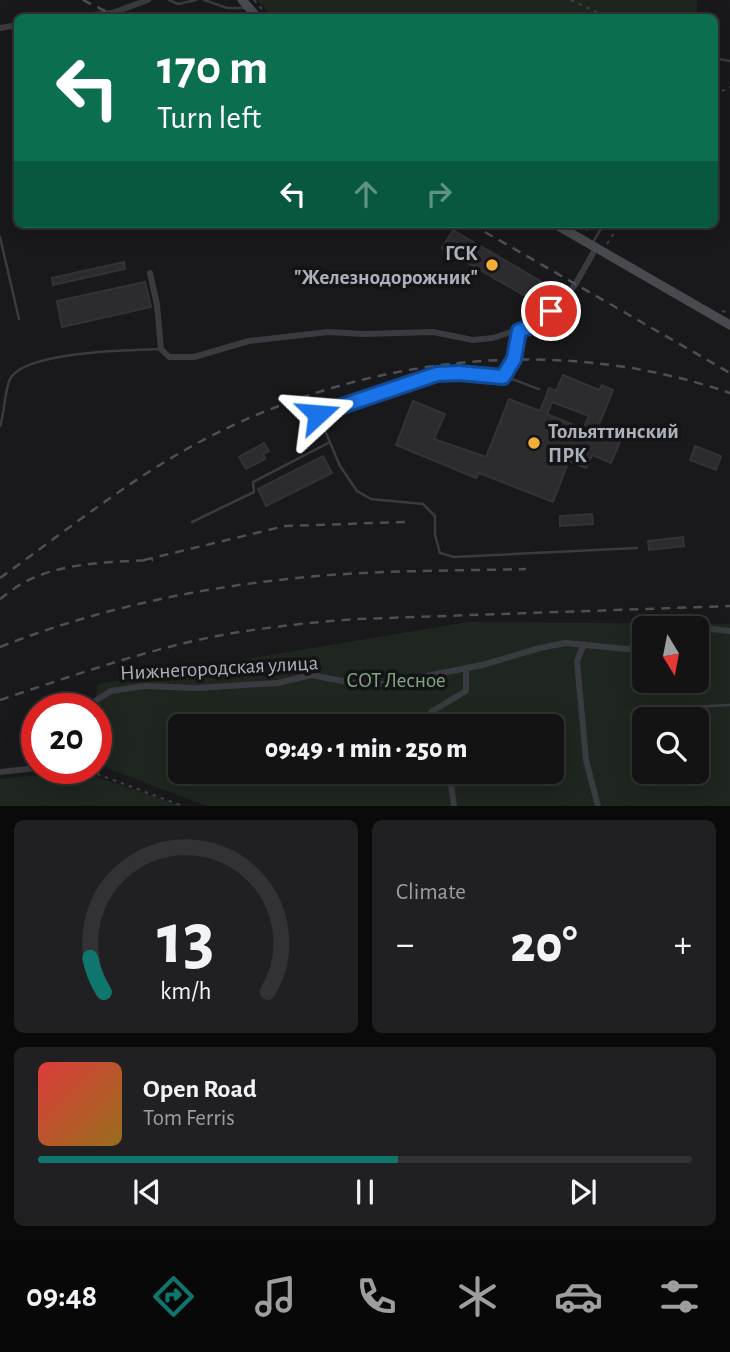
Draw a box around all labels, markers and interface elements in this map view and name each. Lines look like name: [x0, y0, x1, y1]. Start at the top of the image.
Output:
icon: left: [42, 42, 133, 133]
text: 170 m: [157, 44, 268, 93]
text: Turn left: [157, 102, 261, 134]
icon: left: [274, 175, 312, 213]
icon: ahead: [347, 175, 385, 213]
icon: right: [420, 175, 458, 213]
place label: ГСК "Железнодорожник": [294, 243, 478, 288]
marker: ГСК "Железнодорожник": [484, 257, 500, 273]
pin: [521, 281, 581, 341]
icon: arrive: [532, 292, 570, 330]
position arrow: [281, 377, 355, 451]
place label: Тольяттинский ПРК: [548, 421, 679, 466]
marker: Тольяттинский ПРК: [526, 435, 542, 451]
north arrow: [632, 616, 709, 693]
map controls: [632, 616, 709, 784]
street label: Нижнегородская улица: [119, 652, 319, 684]
park label: СОТ Лесное: [346, 670, 446, 691]
speed limit sign: 20: [21, 693, 112, 784]
button: search: [632, 707, 709, 784]
text: 09:49 · 1 min · 250 m: [265, 736, 467, 762]
text: Climate: [396, 881, 466, 904]
text: 13: [157, 905, 215, 978]
text: 20°: [510, 919, 578, 971]
text: −: [396, 926, 414, 964]
text: +: [674, 926, 692, 964]
text: km/h: [160, 979, 212, 1004]
text: Open Road: [143, 1076, 257, 1102]
text: Tom Ferris: [143, 1107, 235, 1130]
icon: previous: [128, 1173, 166, 1211]
icon: pause: [346, 1173, 384, 1211]
icon: next: [564, 1173, 602, 1211]
icon: directions: [149, 1272, 198, 1321]
icon: music: [251, 1272, 300, 1321]
icon: phone: [352, 1272, 401, 1321]
icon: climate: [453, 1272, 502, 1321]
icon: car: [554, 1272, 603, 1321]
icon: filters: [655, 1272, 704, 1321]
text: 09:48: [26, 1280, 97, 1312]

